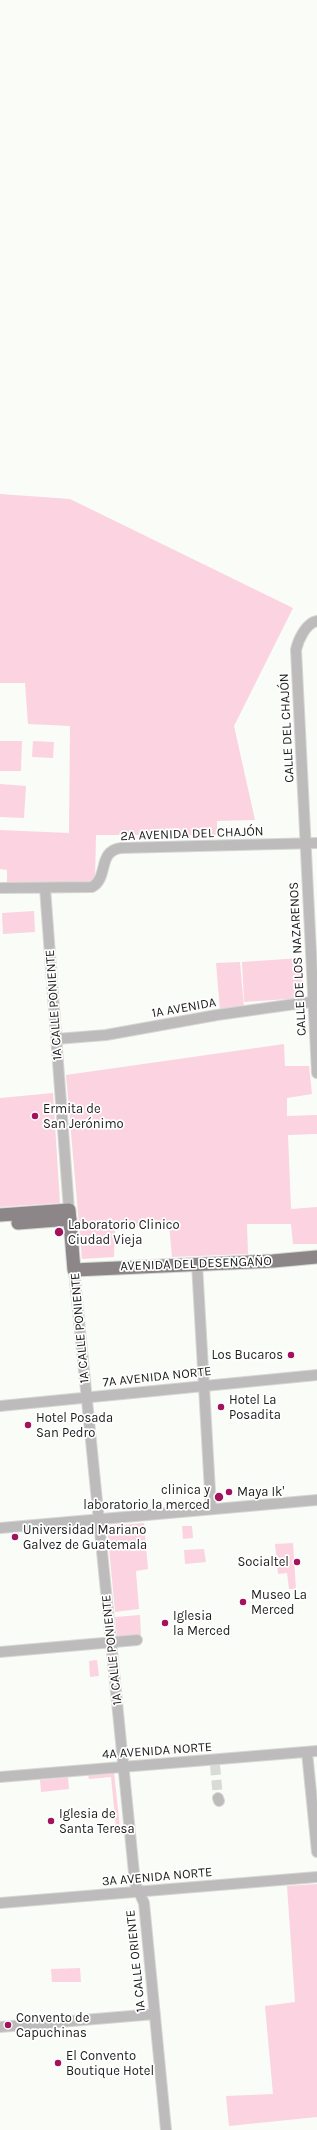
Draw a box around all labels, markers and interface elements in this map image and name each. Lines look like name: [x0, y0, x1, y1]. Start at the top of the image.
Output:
street label: CALLE DEL CHAJÓN: [276, 673, 298, 783]
street label: 2A AVENIDA DEL CHAJÓN: [120, 824, 264, 844]
street label: CALLE DE LOS NAZARENOS: [286, 882, 310, 1036]
street label: 1A CALLE PONIENTE: [42, 949, 66, 1061]
street label: 1A AVENIDA: [151, 995, 217, 1021]
place label: Ermita de San Jerónimo: [43, 1101, 124, 1132]
marker: Ermita de San Jerónimo: [30, 1111, 40, 1121]
place label: Laboratorio Clinico Ciudad Vieja: [68, 1217, 180, 1248]
marker: Laboratorio Clinico Ciudad Vieja: [53, 1226, 65, 1238]
street label: AVENIDA DEL DESENGAÑO: [120, 1254, 272, 1274]
street label: 1A CALLE PONIENTE: [67, 1272, 93, 1384]
place label: Los Bucaros: [211, 1347, 283, 1363]
marker: Los Bucaros: [286, 1350, 296, 1360]
street label: 7A AVENIDA NORTE: [102, 1364, 212, 1390]
place label: Hotel La Posadita: [229, 1392, 281, 1423]
marker: Hotel La Posadita: [216, 1402, 226, 1412]
place label: Hotel Posada San Pedro: [36, 1410, 113, 1441]
marker: Hotel Posada San Pedro: [23, 1420, 33, 1430]
place label: clinica y laboratorio la merced: [83, 1482, 210, 1513]
place label: Maya Ik': [237, 1484, 284, 1500]
marker: Maya Ik': [224, 1487, 234, 1497]
marker: clinica y laboratorio la merced: [213, 1491, 225, 1503]
place label: Universidad Mariano Galvez de Guatemala: [23, 1522, 147, 1553]
marker: Universidad Mariano Galvez de Guatemala: [10, 1532, 20, 1542]
place label: Socialtel: [237, 1554, 289, 1570]
marker: Socialtel: [292, 1557, 302, 1567]
place label: Museo La Merced: [251, 1587, 307, 1618]
street label: 1A CALLE PONIENTE: [98, 1594, 126, 1706]
marker: Museo La Merced: [238, 1597, 248, 1607]
place label: Iglesia la Merced: [173, 1608, 230, 1639]
marker: Iglesia la Merced: [160, 1618, 170, 1628]
street label: 4A AVENIDA NORTE: [101, 1739, 213, 1763]
place label: Iglesia de Santa Teresa: [59, 1806, 135, 1837]
marker: Iglesia de Santa Teresa: [46, 1816, 56, 1826]
street label: 3A AVENIDA NORTE: [101, 1864, 213, 1890]
street label: 1A CALLE ORIENTE: [123, 1909, 149, 2013]
place label: Convento de Capuchinas: [16, 2010, 89, 2041]
marker: Convento de Capuchinas: [3, 2020, 13, 2030]
place label: El Convento Boutique Hotel: [66, 2048, 154, 2079]
marker: El Convento Boutique Hotel: [53, 2058, 63, 2068]

